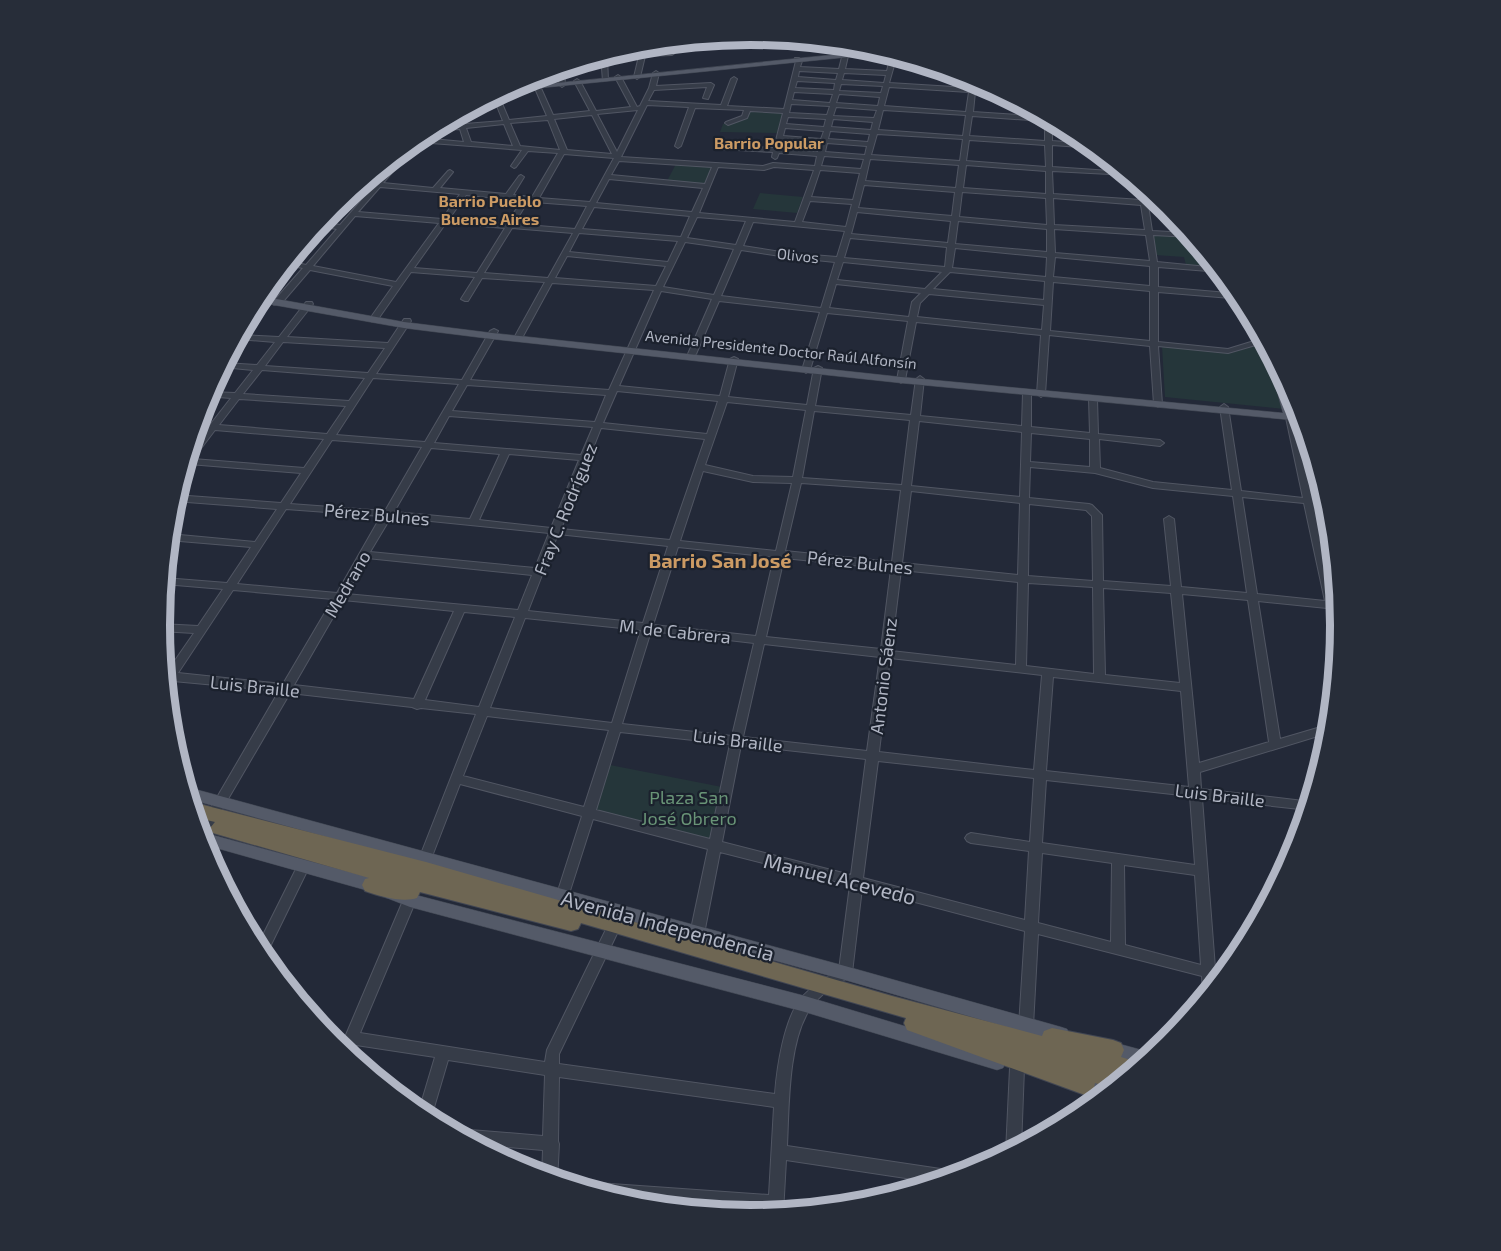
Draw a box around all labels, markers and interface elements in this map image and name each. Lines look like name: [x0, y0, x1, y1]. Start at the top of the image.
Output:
district label: Barrio Popular: [714, 133, 824, 152]
district label: Barrio Pueblo Buenos Aires: [439, 191, 541, 228]
street label: Olivos: [776, 244, 820, 266]
street label: Avenida Presidente Doctor Raúl Alfonsín: [644, 326, 918, 372]
street label: Fray C. Rodríguez: [528, 440, 602, 578]
street label: Pérez Bulnes: [323, 498, 431, 530]
street label: Pérez Bulnes: [806, 546, 914, 578]
street label: Medrano: [319, 547, 375, 621]
district label: Barrio San José: [648, 548, 792, 572]
street label: M. de Cabrera: [618, 614, 732, 648]
street label: Antonio Sáenz: [865, 617, 901, 735]
street label: Luis Braille: [209, 670, 301, 702]
street label: Luis Braille: [692, 724, 784, 756]
street label: Luis Braille: [1174, 779, 1266, 811]
park label: Plaza San José Obrero: [641, 786, 737, 829]
street label: Manuel Acevedo: [761, 847, 919, 909]
street label: Avenida Independencia: [559, 884, 777, 966]

